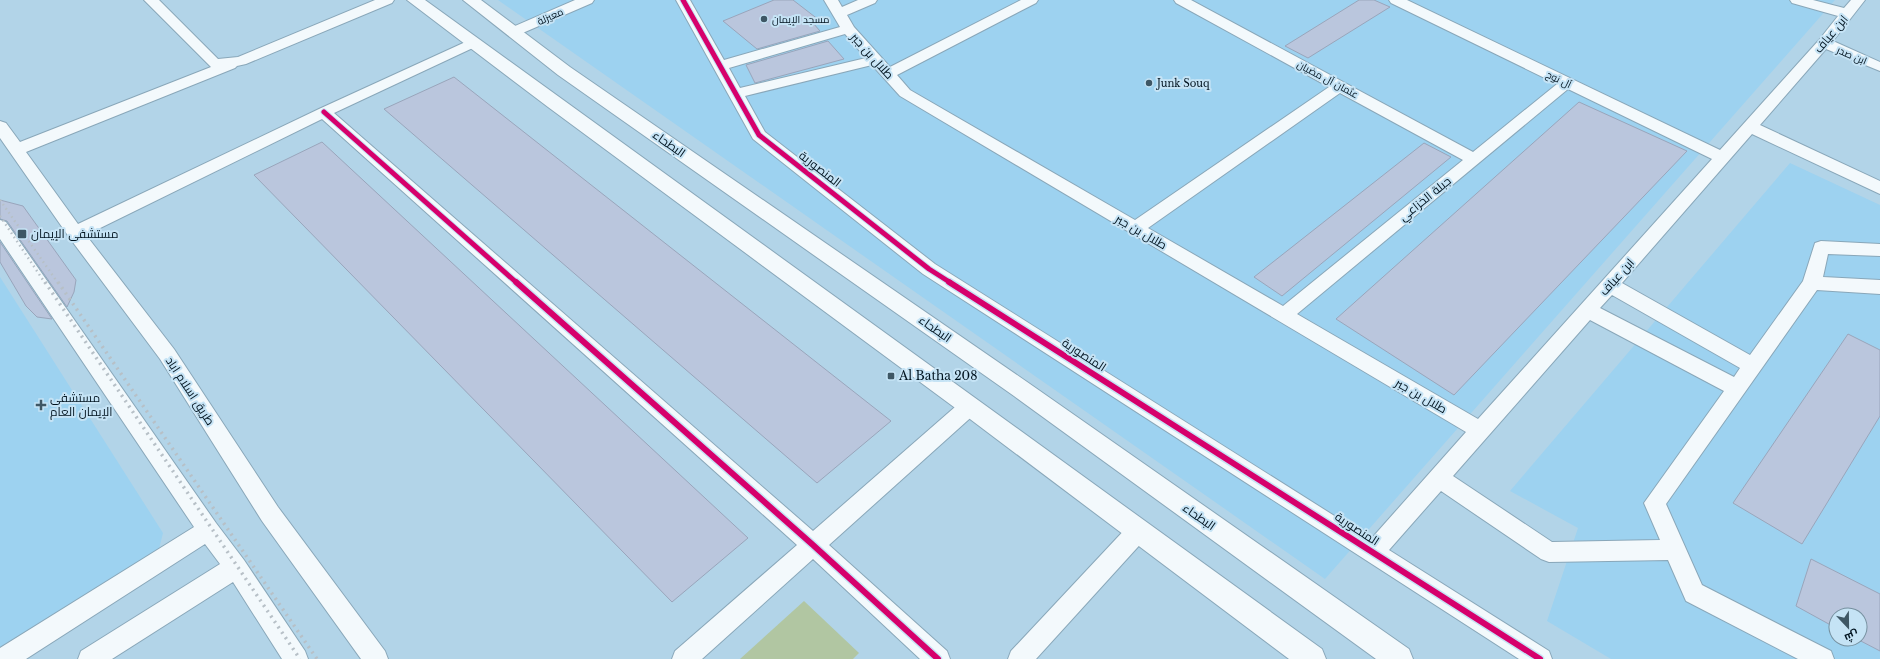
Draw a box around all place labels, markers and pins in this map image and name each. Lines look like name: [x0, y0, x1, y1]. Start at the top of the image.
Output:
place label: مسجد الإيمان: [772, 13, 829, 26]
marker: مسجد الإيمان: [759, 14, 769, 24]
place label: Junk Souq: [1155, 77, 1210, 90]
marker: Junk Souq: [1144, 78, 1154, 88]
place label: مستشفى الإيمان: [31, 226, 118, 241]
marker: مستشفى الإيمان: [16, 228, 28, 240]
place label: Al Batha 208: [898, 368, 977, 383]
marker: Al Batha 208: [886, 371, 896, 381]
place label: مستشفى الإيمان العام: [50, 390, 112, 420]
marker: مستشفى الإيمان العام: [35, 399, 47, 411]

